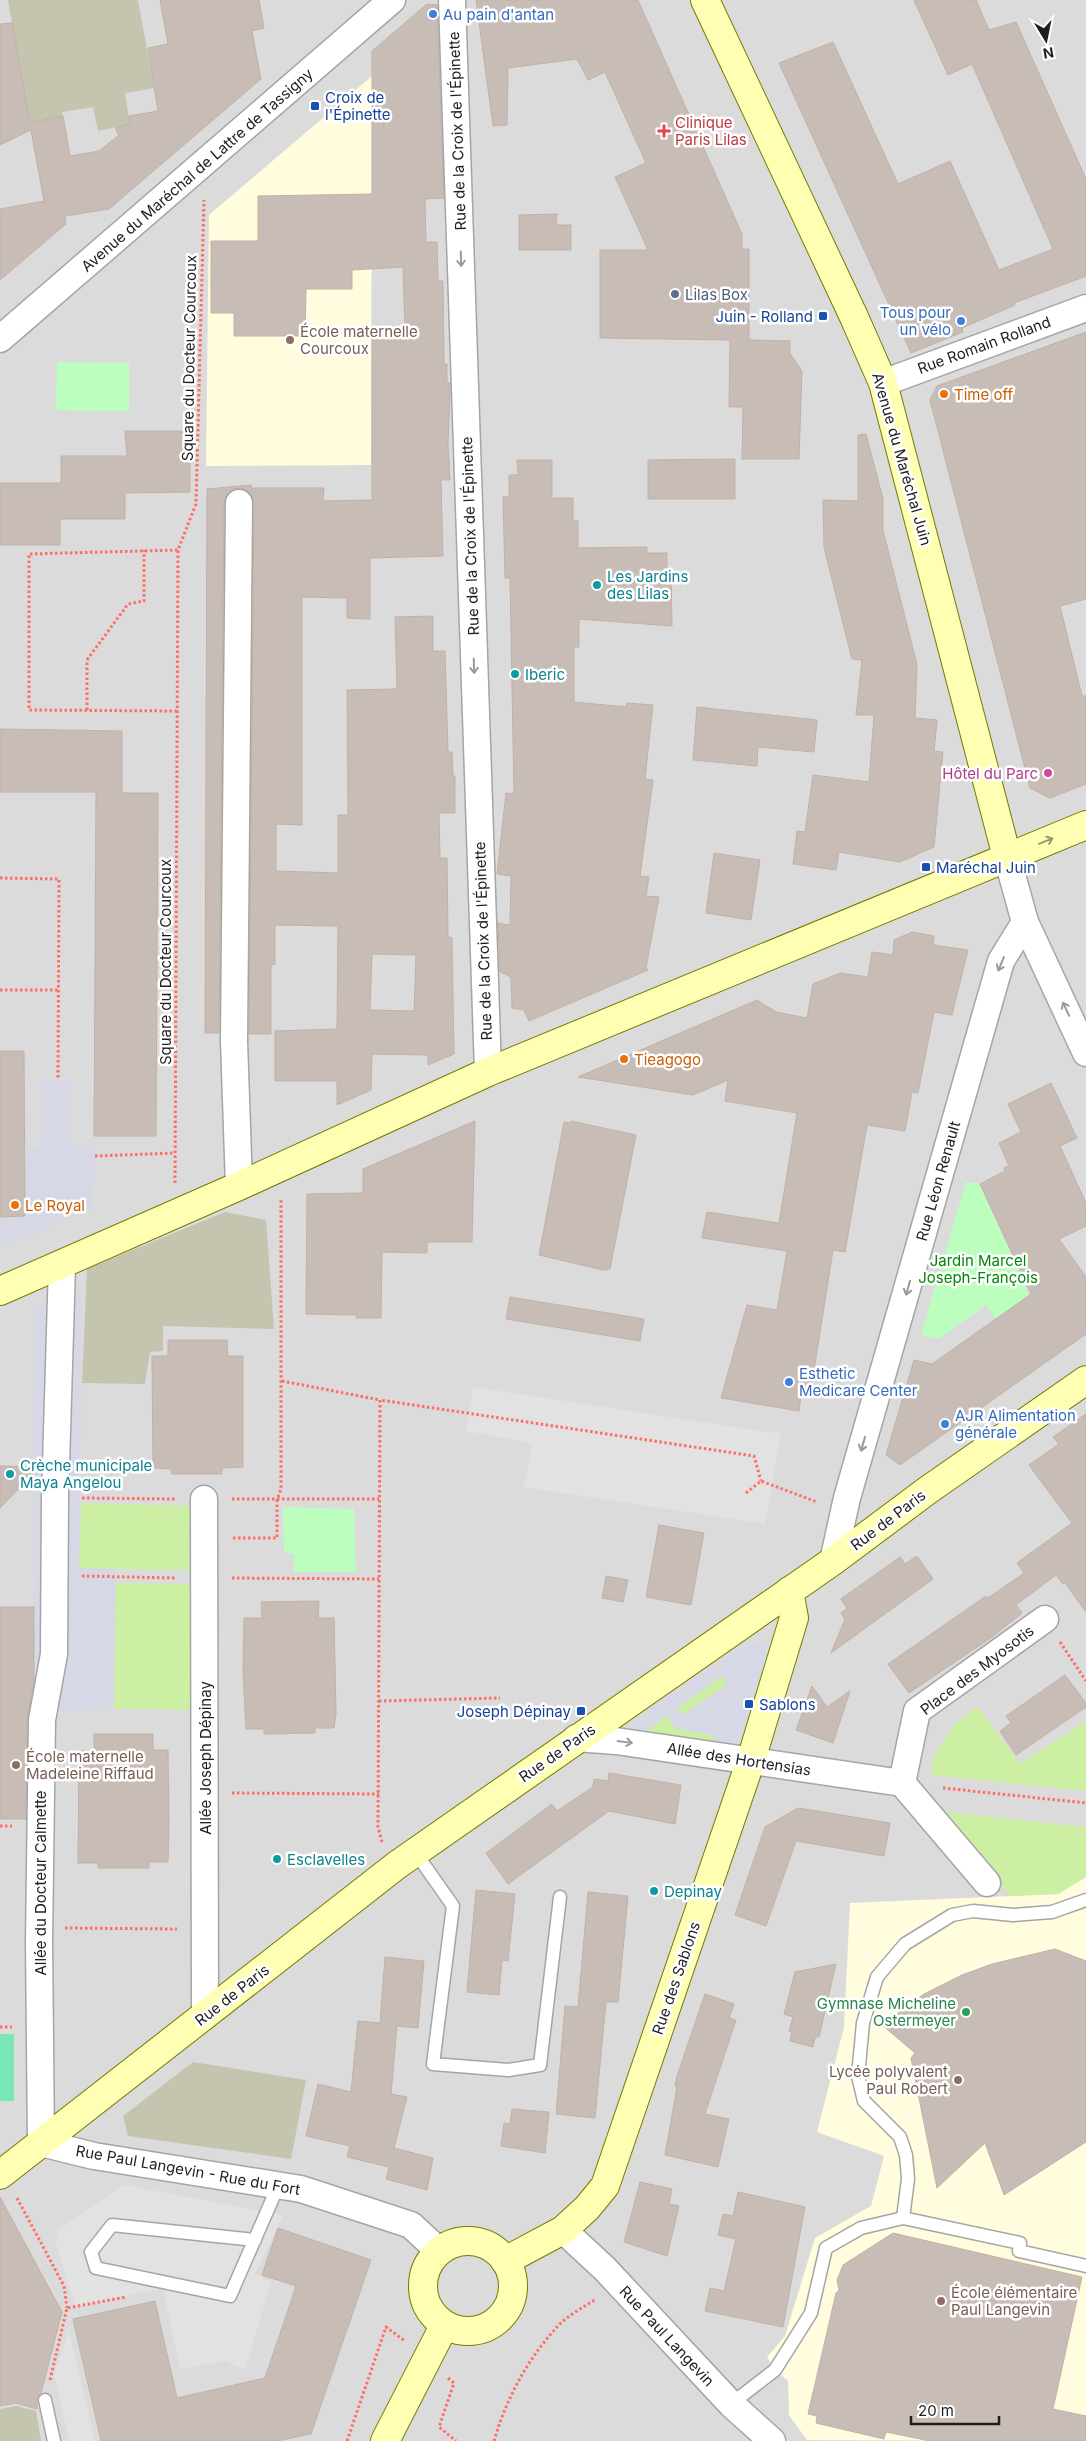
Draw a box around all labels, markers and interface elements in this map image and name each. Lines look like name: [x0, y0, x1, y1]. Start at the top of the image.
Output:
place label: Au pain d'antan: [443, 5, 554, 24]
marker: Au pain d'antan: [427, 8, 439, 20]
north arrow: [1021, 15, 1071, 65]
street label: Rue de la Croix de l'Épinette: [444, 31, 470, 231]
text: N: [1042, 44, 1055, 63]
street label: Avenue du Maréchal de Lattre de Tassigny: [77, 64, 317, 276]
place label: Croix de l'Épinette: [325, 88, 391, 124]
marker: Croix de l'Épinette: [309, 100, 321, 112]
place label: Clinique Paris Lilas: [675, 113, 747, 149]
marker: Clinique Paris Lilas: [657, 124, 671, 138]
one-way arrow: [456, 250, 465, 266]
street label: Square du Docteur Courcoux: [178, 255, 200, 461]
place label: Lilas Box: [685, 285, 748, 304]
marker: Lilas Box: [669, 288, 681, 300]
place label: Tous pour un vélo: [880, 303, 951, 339]
place label: Juin - Rolland: [716, 307, 813, 326]
marker: Juin - Rolland: [817, 310, 829, 322]
street label: Rue Romain Rolland: [915, 312, 1053, 378]
marker: Tous pour un vélo: [955, 315, 967, 327]
place label: École maternelle Courcoux: [300, 322, 418, 358]
marker: École maternelle Courcoux: [284, 334, 296, 346]
street label: Avenue du Maréchal Juin: [868, 370, 936, 548]
place label: Time off: [954, 385, 1013, 404]
marker: Time off: [938, 388, 950, 400]
street label: Rue de la Croix de l'Épinette: [457, 436, 483, 636]
place label: Les Jardins des Lilas: [607, 567, 688, 603]
marker: Les Jardins des Lilas: [591, 579, 603, 591]
one-way arrow: [469, 658, 479, 674]
place label: Iberic: [525, 665, 565, 684]
marker: Iberic: [509, 668, 521, 680]
place label: Hôtel du Parc: [942, 764, 1038, 783]
marker: Hôtel du Parc: [1042, 767, 1054, 779]
one-way arrow: [1038, 836, 1054, 845]
street label: Rue de la Croix de l'Épinette: [470, 841, 496, 1041]
place label: Maréchal Juin: [936, 858, 1036, 877]
street label: Square du Docteur Courcoux: [156, 859, 175, 1065]
marker: Maréchal Juin: [920, 861, 932, 873]
one-way arrow: [996, 956, 1006, 971]
one-way arrow: [1060, 1002, 1070, 1017]
place label: Tieagogo: [634, 1050, 701, 1069]
marker: Tieagogo: [618, 1053, 630, 1065]
street label: Rue Léon Renault: [912, 1119, 964, 1243]
place label: Le Royal: [25, 1196, 85, 1215]
marker: Le Royal: [9, 1199, 21, 1211]
park label: Jardin Marcel Joseph-François: [918, 1251, 1038, 1287]
one-way arrow: [902, 1279, 912, 1295]
place label: Esthetic Medicare Center: [799, 1364, 918, 1400]
marker: Esthetic Medicare Center: [783, 1376, 795, 1388]
place label: AJR Alimentation générale: [955, 1406, 1076, 1442]
marker: AJR Alimentation générale: [939, 1418, 951, 1430]
one-way arrow: [857, 1436, 867, 1452]
place label: Crèche municipale Maya Angelou: [20, 1456, 152, 1492]
marker: Crèche municipale Maya Angelou: [4, 1468, 16, 1480]
street label: Rue de Paris: [847, 1486, 929, 1554]
street label: Place des Myosotis: [916, 1621, 1038, 1719]
street label: Allée Joseph Dépinay: [196, 1681, 215, 1835]
place label: Sablons: [759, 1695, 816, 1714]
marker: Sablons: [743, 1698, 755, 1710]
place label: Joseph Dépinay: [457, 1702, 572, 1721]
marker: Joseph Dépinay: [575, 1705, 587, 1717]
street label: Rue de Paris: [515, 1720, 599, 1786]
one-way arrow: [617, 1738, 633, 1748]
street label: Allée des Hortensias: [666, 1738, 813, 1780]
place label: École maternelle Madeleine Riffaud: [26, 1747, 154, 1783]
marker: École maternelle Madeleine Riffaud: [10, 1759, 22, 1771]
street label: Allée du Docteur Calmette: [31, 1790, 50, 1976]
place label: Esclavelles: [287, 1850, 365, 1869]
marker: Esclavelles: [271, 1853, 283, 1865]
place label: Depinay: [664, 1882, 722, 1901]
marker: Depinay: [648, 1885, 660, 1897]
street label: Rue des Sablons: [648, 1919, 704, 2037]
street label: Rue de Paris: [191, 1960, 273, 2030]
place label: Gymnase Micheline Ostermeyer: [817, 1994, 956, 2030]
marker: Gymnase Micheline Ostermeyer: [960, 2006, 972, 2018]
place label: Lycée polyvalent Paul Robert: [829, 2062, 948, 2098]
marker: Lycée polyvalent Paul Robert: [952, 2074, 964, 2086]
street label: Rue Paul Langevin - Rue du Fort: [74, 2141, 302, 2199]
street label: Rue Paul Langevin: [616, 2282, 718, 2390]
place label: École élémentaire Paul Langevin: [951, 2283, 1077, 2319]
marker: École élémentaire Paul Langevin: [935, 2295, 947, 2307]
scale bar: [911, 2394, 998, 2426]
text: 20 m: [918, 2401, 954, 2420]

